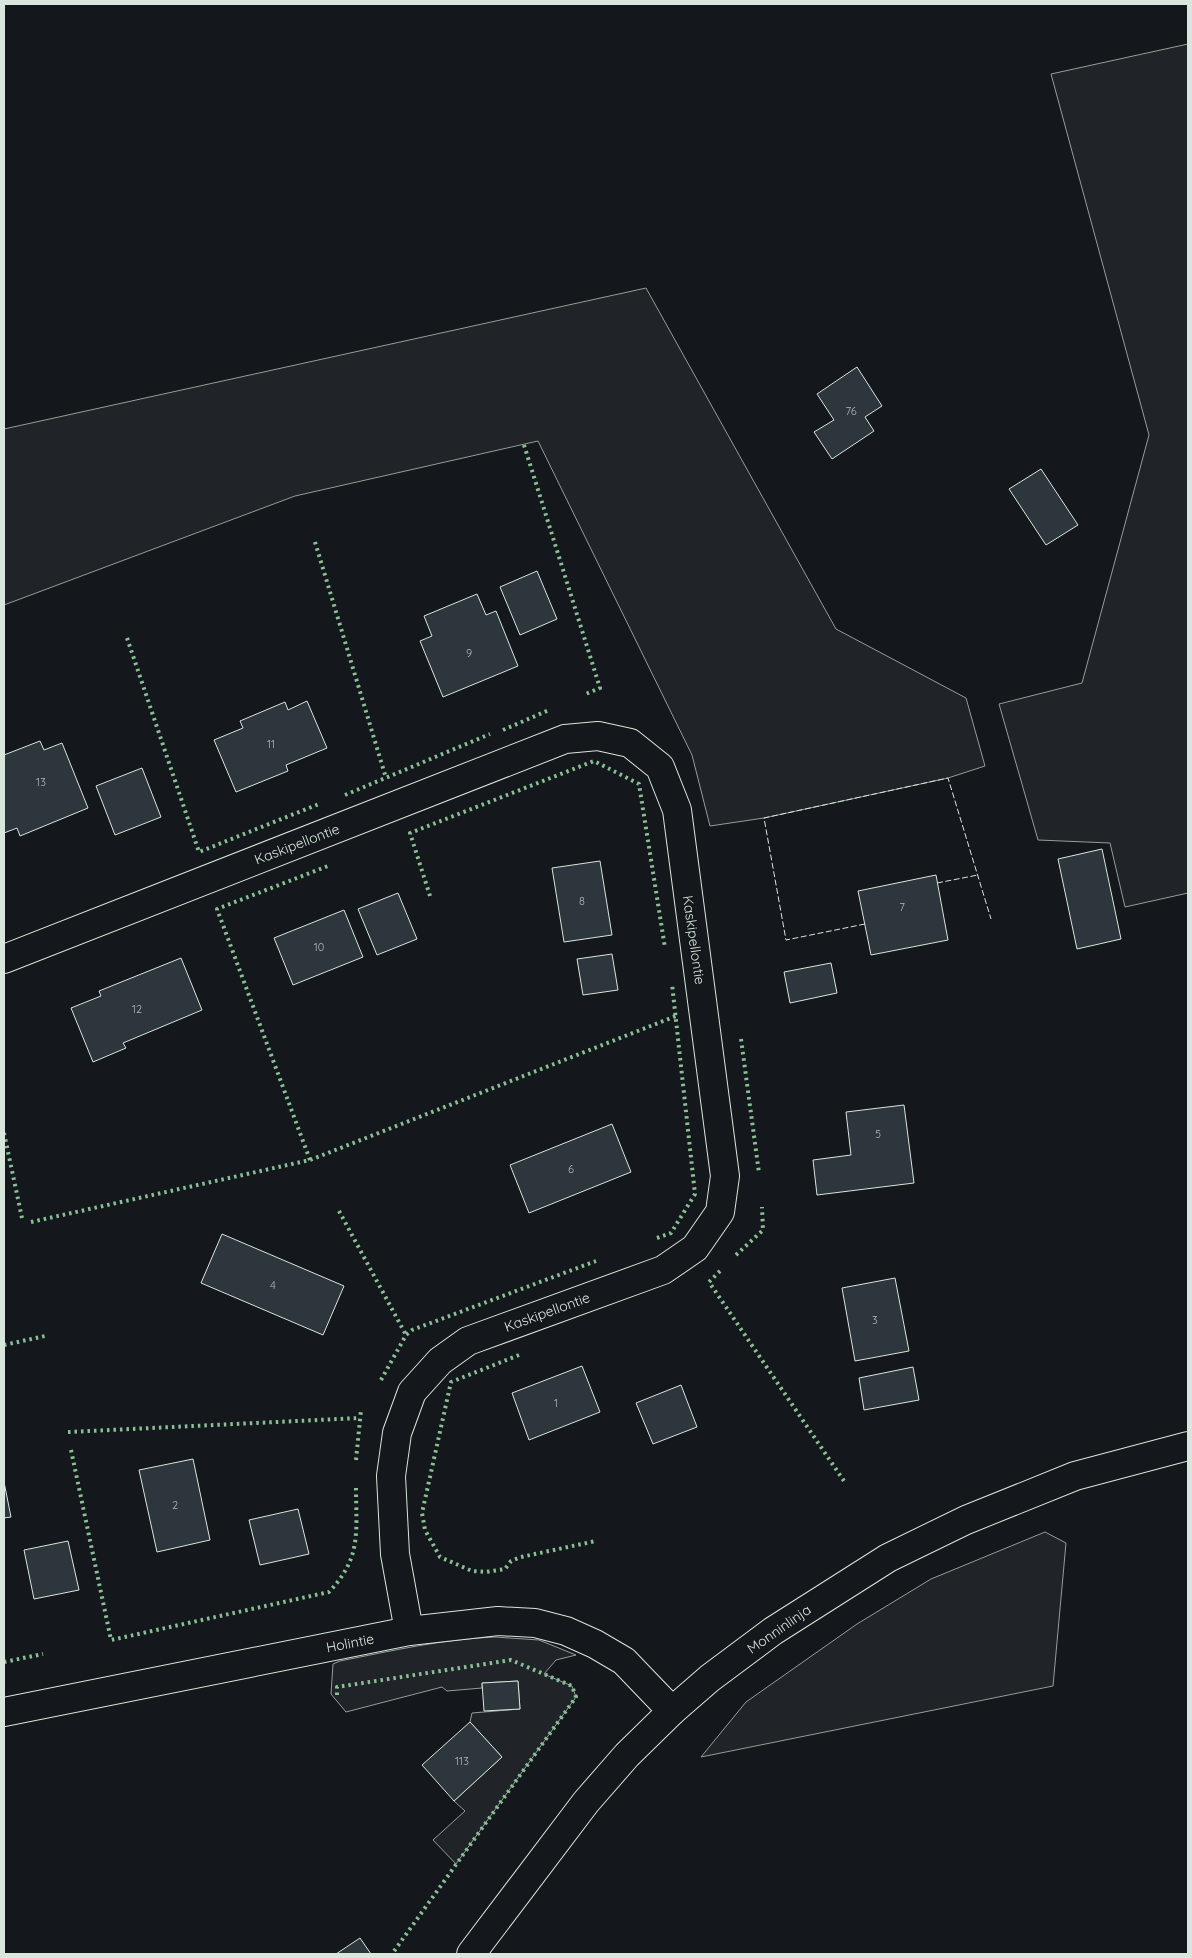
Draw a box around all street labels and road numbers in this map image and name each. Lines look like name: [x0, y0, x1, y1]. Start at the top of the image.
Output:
street label: Kaskipellontie: [252, 819, 342, 869]
street label: Kaskipellontie: [679, 894, 709, 986]
street label: Kaskipellontie: [502, 1288, 592, 1336]
street label: Monninlinja: [744, 1600, 814, 1658]
street label: Holintie: [324, 1630, 376, 1656]

